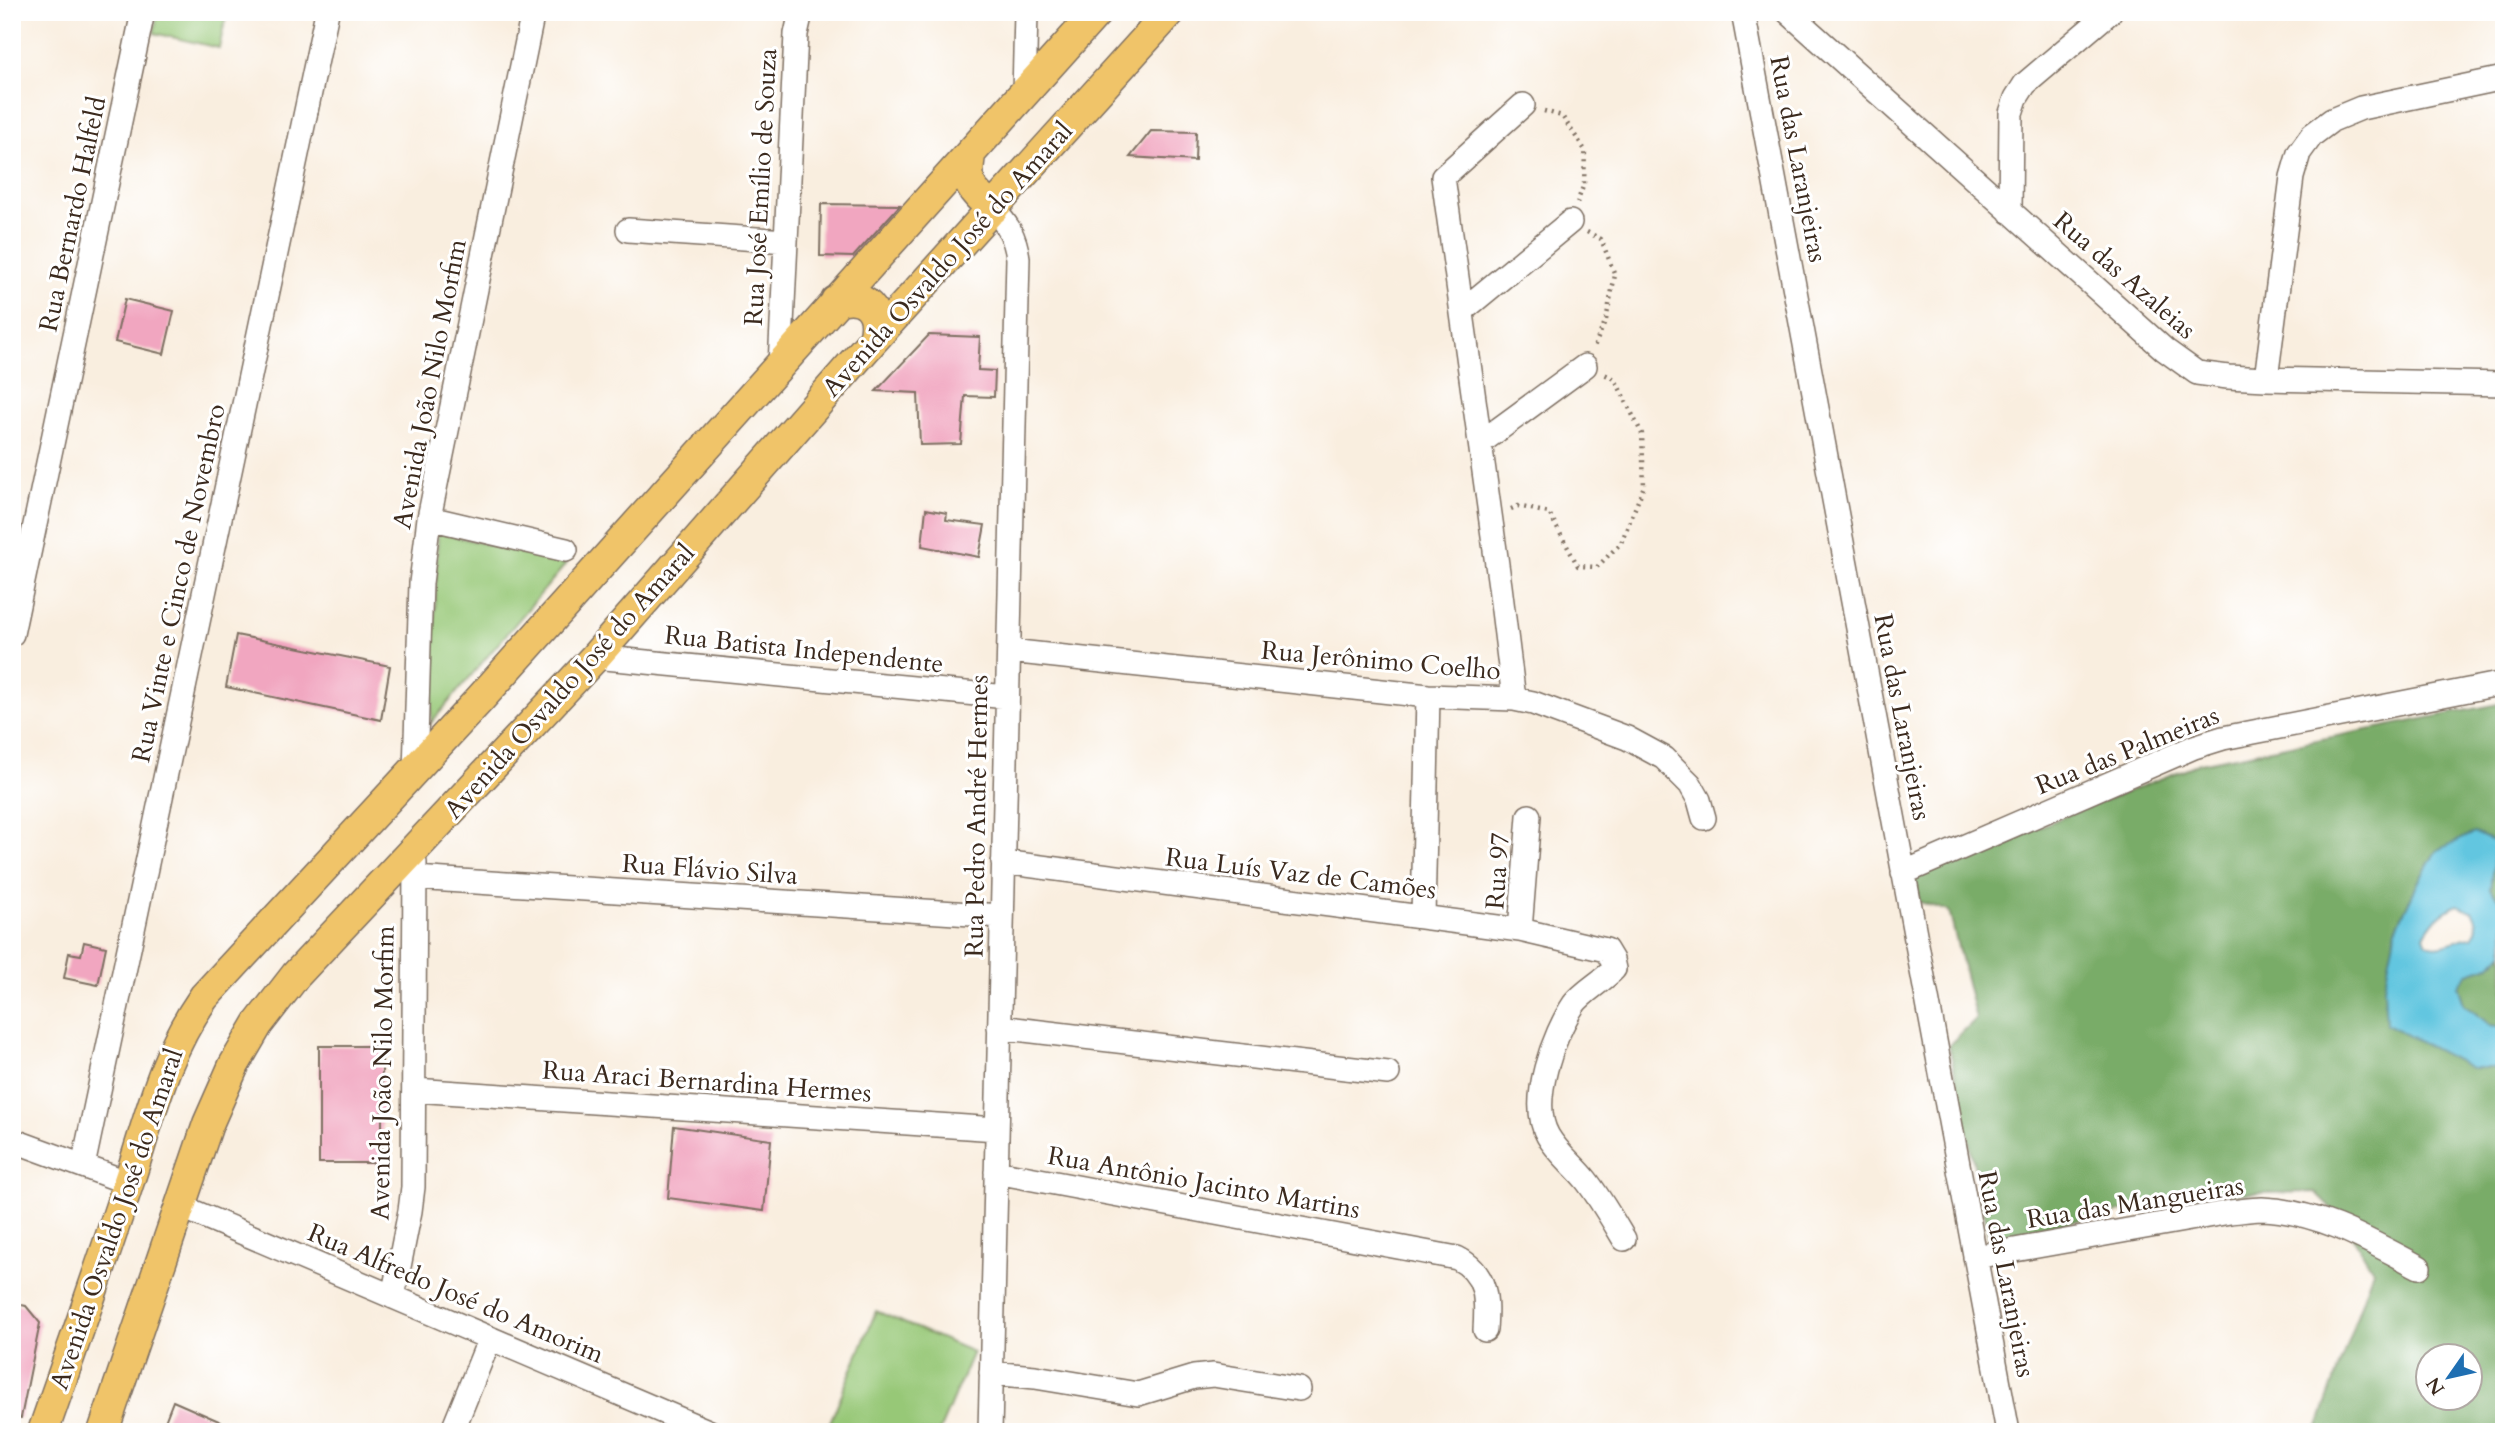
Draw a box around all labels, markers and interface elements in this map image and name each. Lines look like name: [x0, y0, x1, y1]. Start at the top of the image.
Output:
street label: Rua José Emílio de Souza: [736, 47, 785, 327]
street label: Rua das Laranjeiras: [1761, 53, 1836, 265]
street label: Rua Bernardo Halfeld: [30, 93, 115, 335]
street label: Avenida Osvaldo José do Amaral: [814, 114, 1081, 404]
street label: Rua das Azaleias: [2046, 204, 2203, 347]
street label: Avenida João Nilo Morfim: [384, 236, 475, 532]
street label: Rua Vinte e Cinco de Novembro: [123, 401, 234, 766]
street label: Avenida Osvaldo José do Amaral: [436, 536, 703, 826]
street label: Rua das Laranjeiras: [1865, 611, 1940, 823]
street label: Rua Batista Independente: [663, 617, 945, 682]
street label: Rua Jerônimo Coelho: [1260, 633, 1502, 688]
street label: Rua Pedro André Hermes: [957, 674, 996, 958]
street label: Rua das Palmeiras: [2030, 698, 2224, 803]
street label: Rua 97: [1477, 831, 1518, 911]
street label: Rua Luís Vaz de Camões: [1163, 840, 1438, 907]
street label: Rua Flávio Silva: [621, 846, 799, 893]
street label: Avenida João Nilo Morfim: [362, 925, 403, 1221]
street label: Avenida Osvaldo José do Amaral: [41, 1043, 192, 1395]
street label: Rua Araci Bernardina Hermes: [541, 1053, 873, 1110]
street label: Rua Antônio Jacinto Martins: [1045, 1138, 1363, 1227]
street label: Rua das Laranjeiras: [1969, 1168, 2044, 1380]
street label: Rua das Mangueiras: [2024, 1168, 2246, 1237]
street label: Rua Alfredo José do Amorim: [302, 1215, 609, 1372]
north arrow: [2414, 1342, 2484, 1412]
text: N: [2420, 1371, 2451, 1400]

